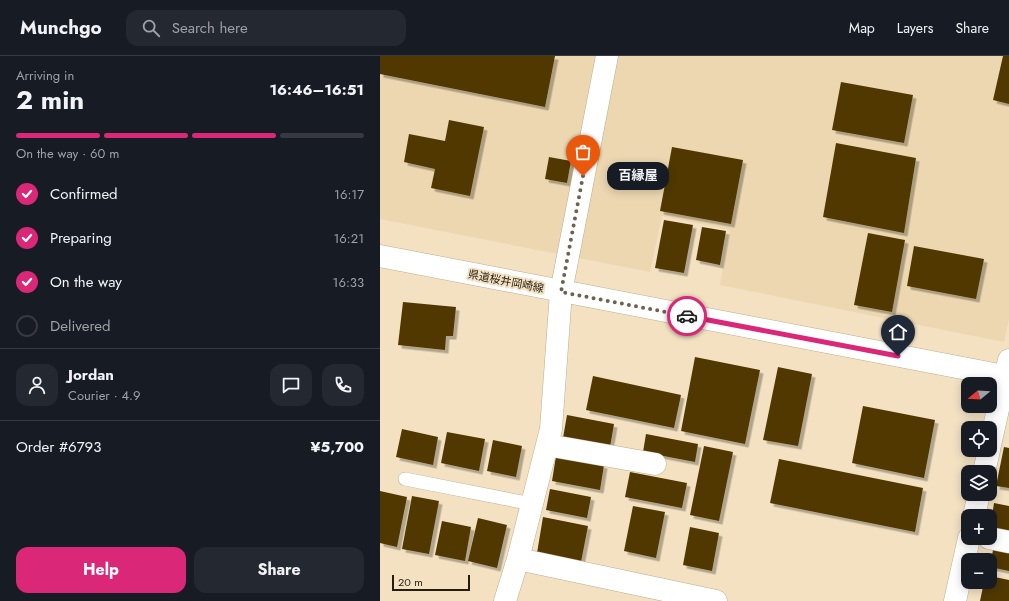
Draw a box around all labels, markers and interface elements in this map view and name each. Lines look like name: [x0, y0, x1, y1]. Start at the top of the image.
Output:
search box: [126, 10, 406, 46]
text: Munchgo: [20, 14, 102, 41]
icon: search: [140, 17, 162, 39]
text: Search here: [172, 17, 248, 39]
text: Map: [849, 18, 875, 38]
text: Layers: [897, 18, 933, 38]
text: Share: [955, 18, 989, 38]
text: Arriving in: [16, 66, 74, 85]
text: 16:46–16:51: [269, 79, 364, 101]
text: 2 min: [16, 81, 84, 119]
pin: [566, 135, 600, 176]
icon: bag: [572, 141, 594, 163]
text: On the way · 60 m: [16, 144, 119, 163]
callout: 百縁屋: [607, 162, 669, 190]
text: 百縁屋: [618, 166, 658, 185]
icon: check: [16, 183, 38, 205]
text: Confirmed: [50, 183, 118, 205]
text: 16:17: [334, 185, 364, 204]
icon: check: [16, 227, 38, 249]
text: Preparing: [50, 227, 112, 249]
text: 16:21: [334, 229, 364, 248]
street label: 県道桜井岡崎線: [467, 266, 545, 296]
icon: check: [16, 271, 38, 293]
text: On the way: [50, 271, 122, 293]
text: 16:33: [333, 273, 364, 292]
courier: [667, 296, 707, 336]
icon: car: [676, 305, 698, 327]
text: Delivered: [50, 315, 111, 337]
pin: [881, 315, 915, 356]
icon: home: [887, 321, 909, 343]
button: person: [16, 364, 58, 406]
text: Jordan: [68, 364, 114, 386]
button: chat: [270, 364, 312, 406]
button: phone: [322, 364, 364, 406]
north arrow: [961, 377, 997, 413]
map controls: [961, 377, 997, 589]
text: Courier · 4.9: [68, 386, 141, 405]
button: locate: [961, 421, 997, 457]
text: Order #6793: [16, 436, 101, 458]
text: ¥5,700: [311, 436, 364, 458]
button: layers: [961, 465, 997, 501]
button: +: [961, 509, 997, 545]
button: Help: [16, 547, 186, 593]
button: Share: [194, 547, 364, 593]
button: −: [961, 553, 997, 589]
scale bar: [392, 573, 470, 592]
text: 20 m: [398, 574, 423, 590]

